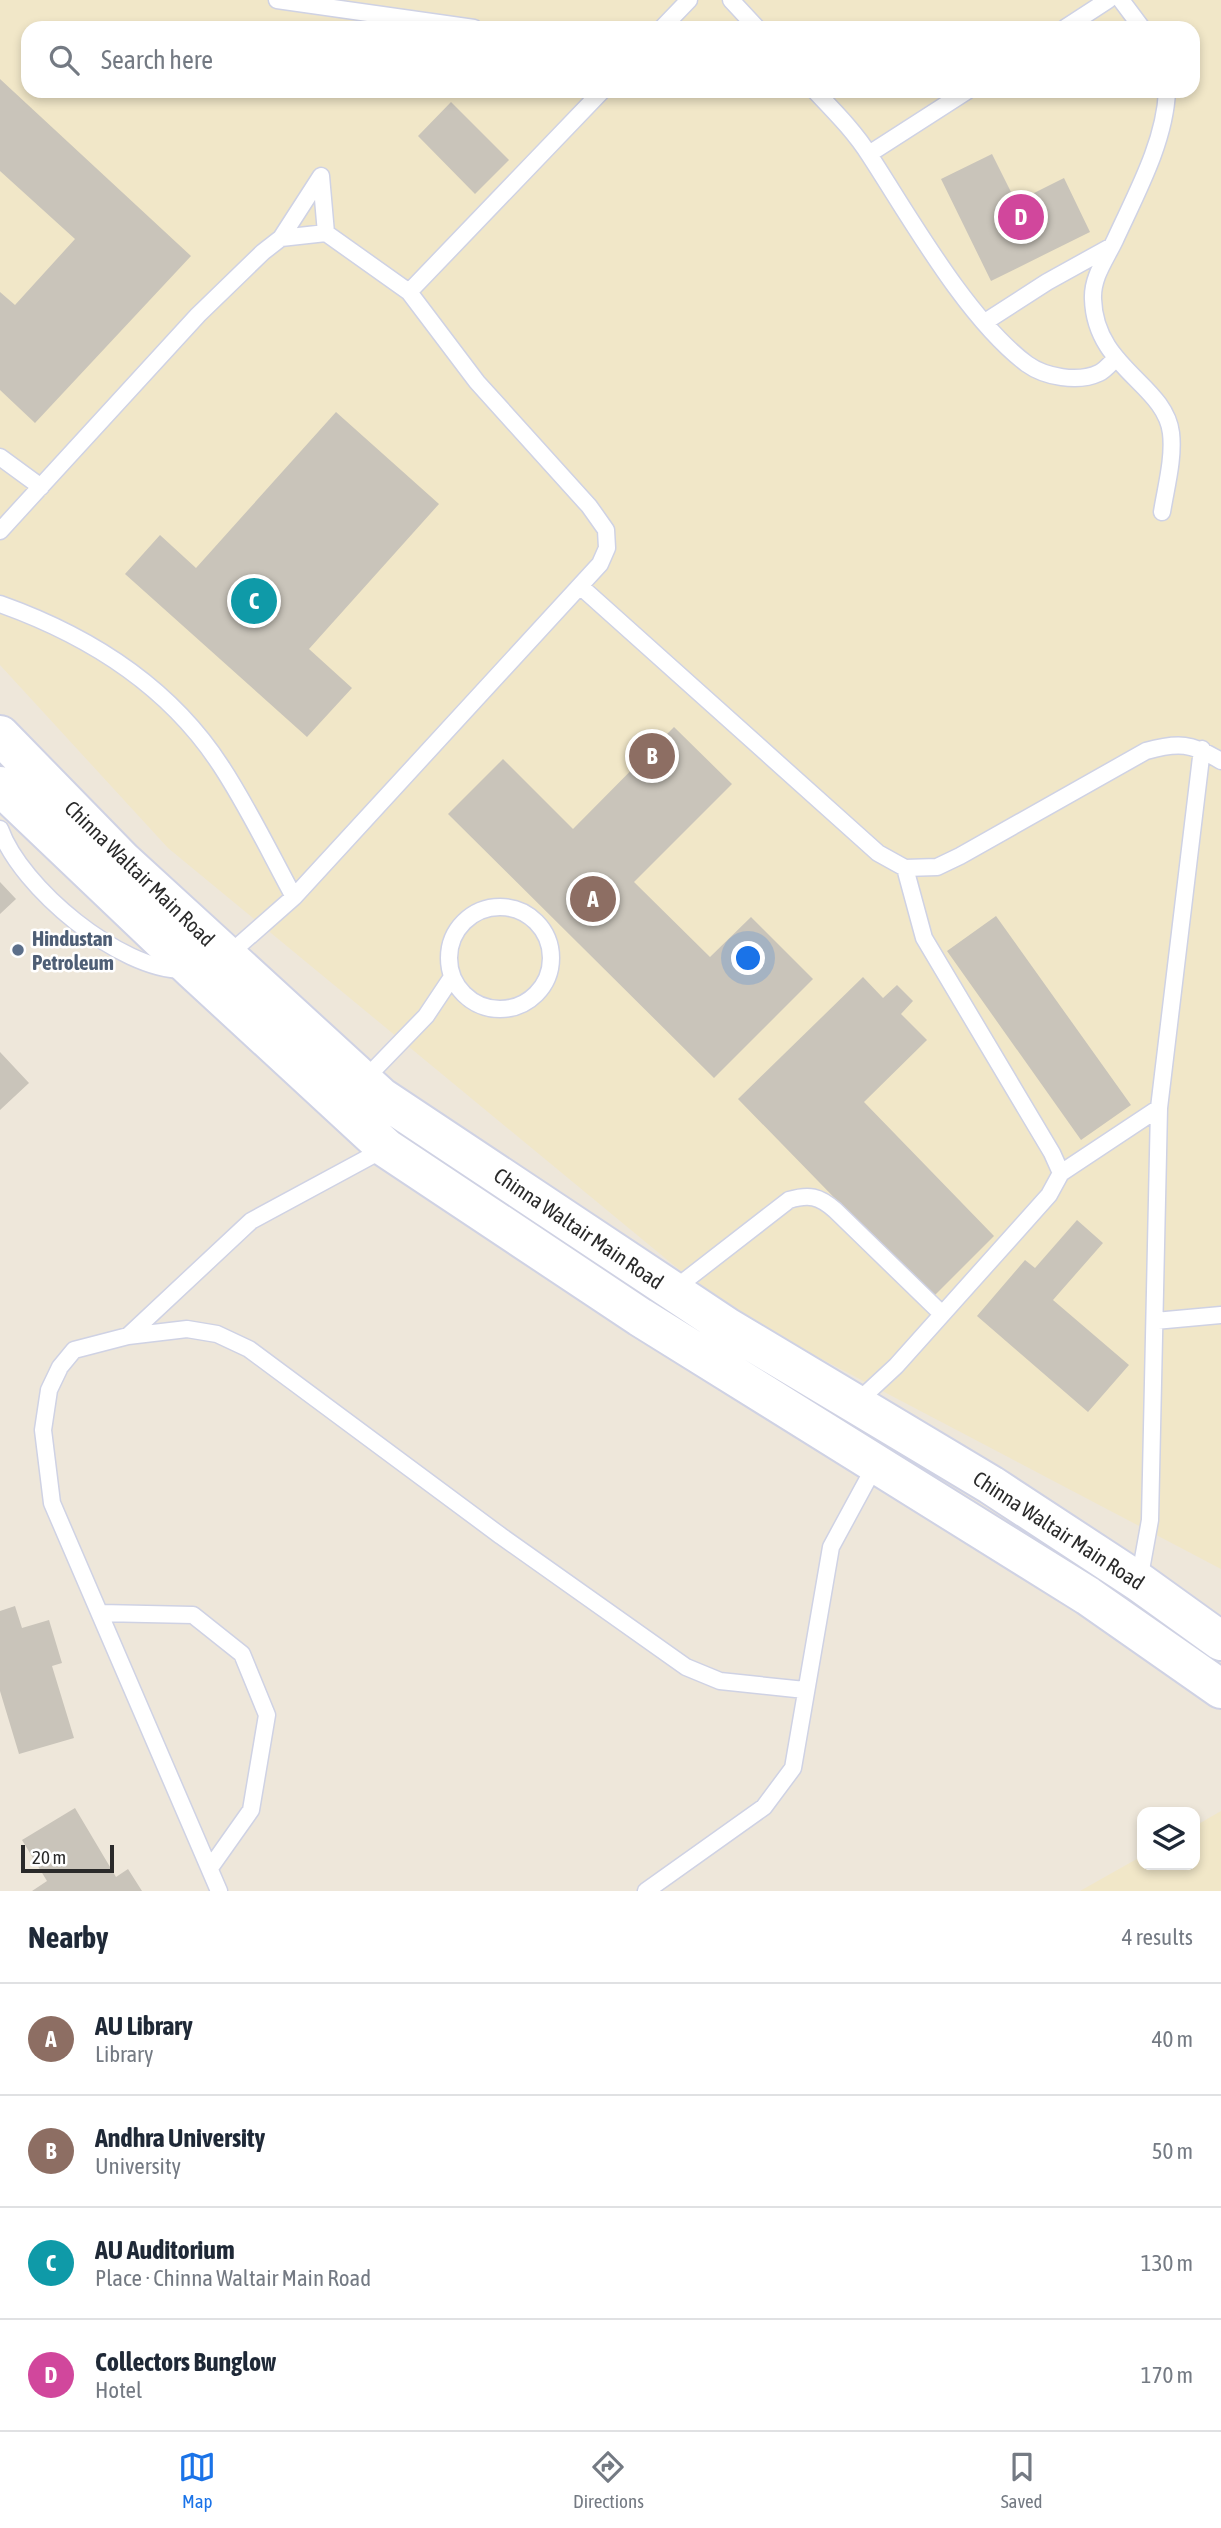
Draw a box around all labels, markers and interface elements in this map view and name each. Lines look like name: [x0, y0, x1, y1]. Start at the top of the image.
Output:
search box: [21, 21, 1200, 98]
icon: search: [45, 41, 83, 79]
text: Search here: [101, 45, 213, 75]
pin: D: [998, 191, 1044, 243]
pin: C: [231, 575, 277, 627]
pin: B: [629, 730, 675, 782]
street label: Chinna Waltair Main Road: [60, 795, 220, 951]
pin: A: [570, 873, 616, 925]
place label: Hindustan Petroleum: [32, 926, 114, 974]
your location: [731, 941, 765, 975]
marker: Hindustan Petroleum: [10, 942, 26, 958]
street label: Chinna Waltair Main Road: [490, 1162, 668, 1294]
street label: Chinna Waltair Main Road: [969, 1466, 1149, 1594]
map controls: [1137, 1807, 1200, 1870]
button: layers: [1137, 1807, 1200, 1870]
scale bar: [21, 1842, 114, 1874]
text: 20 m: [32, 1846, 66, 1868]
text: Nearby: [28, 1920, 108, 1954]
text: 4 results: [1122, 1924, 1193, 1950]
text: AU Library: [95, 2011, 193, 2041]
text: A: [45, 2026, 57, 2052]
text: 40 m: [1152, 2026, 1193, 2052]
text: Library: [95, 2041, 153, 2067]
text: Andhra University: [95, 2123, 265, 2153]
text: B: [46, 2138, 56, 2164]
text: 50 m: [1152, 2138, 1193, 2164]
text: University: [95, 2153, 181, 2179]
text: AU Auditorium: [95, 2235, 235, 2265]
text: C: [46, 2250, 56, 2276]
text: 130 m: [1141, 2250, 1193, 2276]
text: Place · Chinna Waltair Main Road: [95, 2265, 371, 2291]
text: Collectors Bunglow: [95, 2347, 276, 2377]
text: D: [45, 2362, 57, 2388]
text: 170 m: [1141, 2362, 1193, 2388]
text: Hotel: [95, 2377, 142, 2403]
tab: Map: [178, 2448, 216, 2512]
tab: Directions: [573, 2448, 644, 2512]
tab: Saved: [1001, 2448, 1043, 2512]

